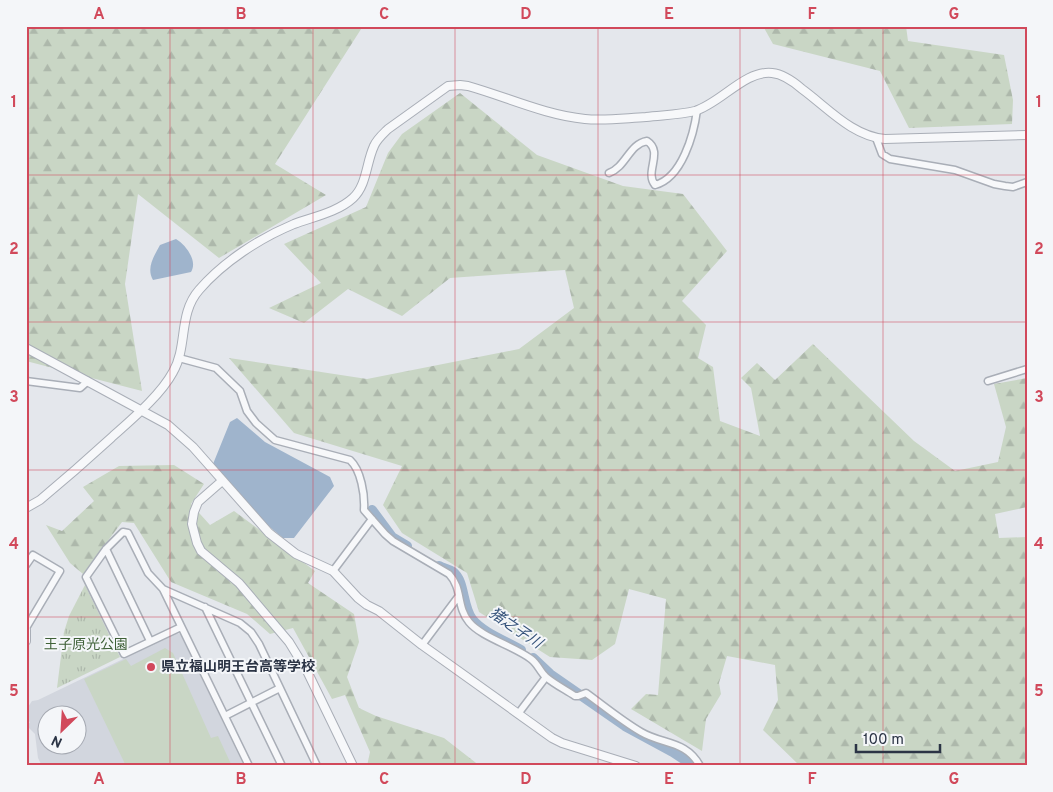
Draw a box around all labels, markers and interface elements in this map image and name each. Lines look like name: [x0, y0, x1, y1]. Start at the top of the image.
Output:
text: A: [93, 5, 105, 25]
text: B: [235, 5, 247, 25]
text: C: [379, 5, 389, 25]
text: D: [520, 5, 532, 25]
text: E: [664, 5, 674, 25]
text: F: [807, 5, 817, 25]
text: G: [949, 5, 959, 25]
text: 1: [11, 93, 17, 113]
text: 1: [1036, 93, 1042, 113]
text: 2: [9, 240, 19, 260]
text: 2: [1034, 240, 1044, 260]
text: 3: [9, 388, 19, 408]
text: 3: [1034, 388, 1044, 408]
text: 4: [9, 535, 19, 555]
text: 4: [1034, 535, 1044, 555]
water label: 猪之子川: [485, 604, 547, 655]
park label: 王子原光公園: [44, 637, 128, 654]
place label: 県立福山明王台高等学校: [161, 658, 315, 676]
marker: 県立福山明王台高等学校: [145, 661, 157, 673]
text: 5: [9, 682, 19, 702]
text: 5: [1034, 682, 1044, 702]
north arrow: [38, 704, 88, 754]
scale bar: [856, 722, 939, 754]
text: N: [49, 731, 65, 750]
text: 100 m: [863, 731, 904, 750]
text: A: [93, 770, 105, 790]
text: B: [235, 770, 247, 790]
text: C: [379, 770, 389, 790]
text: D: [520, 770, 532, 790]
text: E: [664, 770, 674, 790]
text: F: [807, 770, 817, 790]
text: G: [949, 770, 959, 790]

